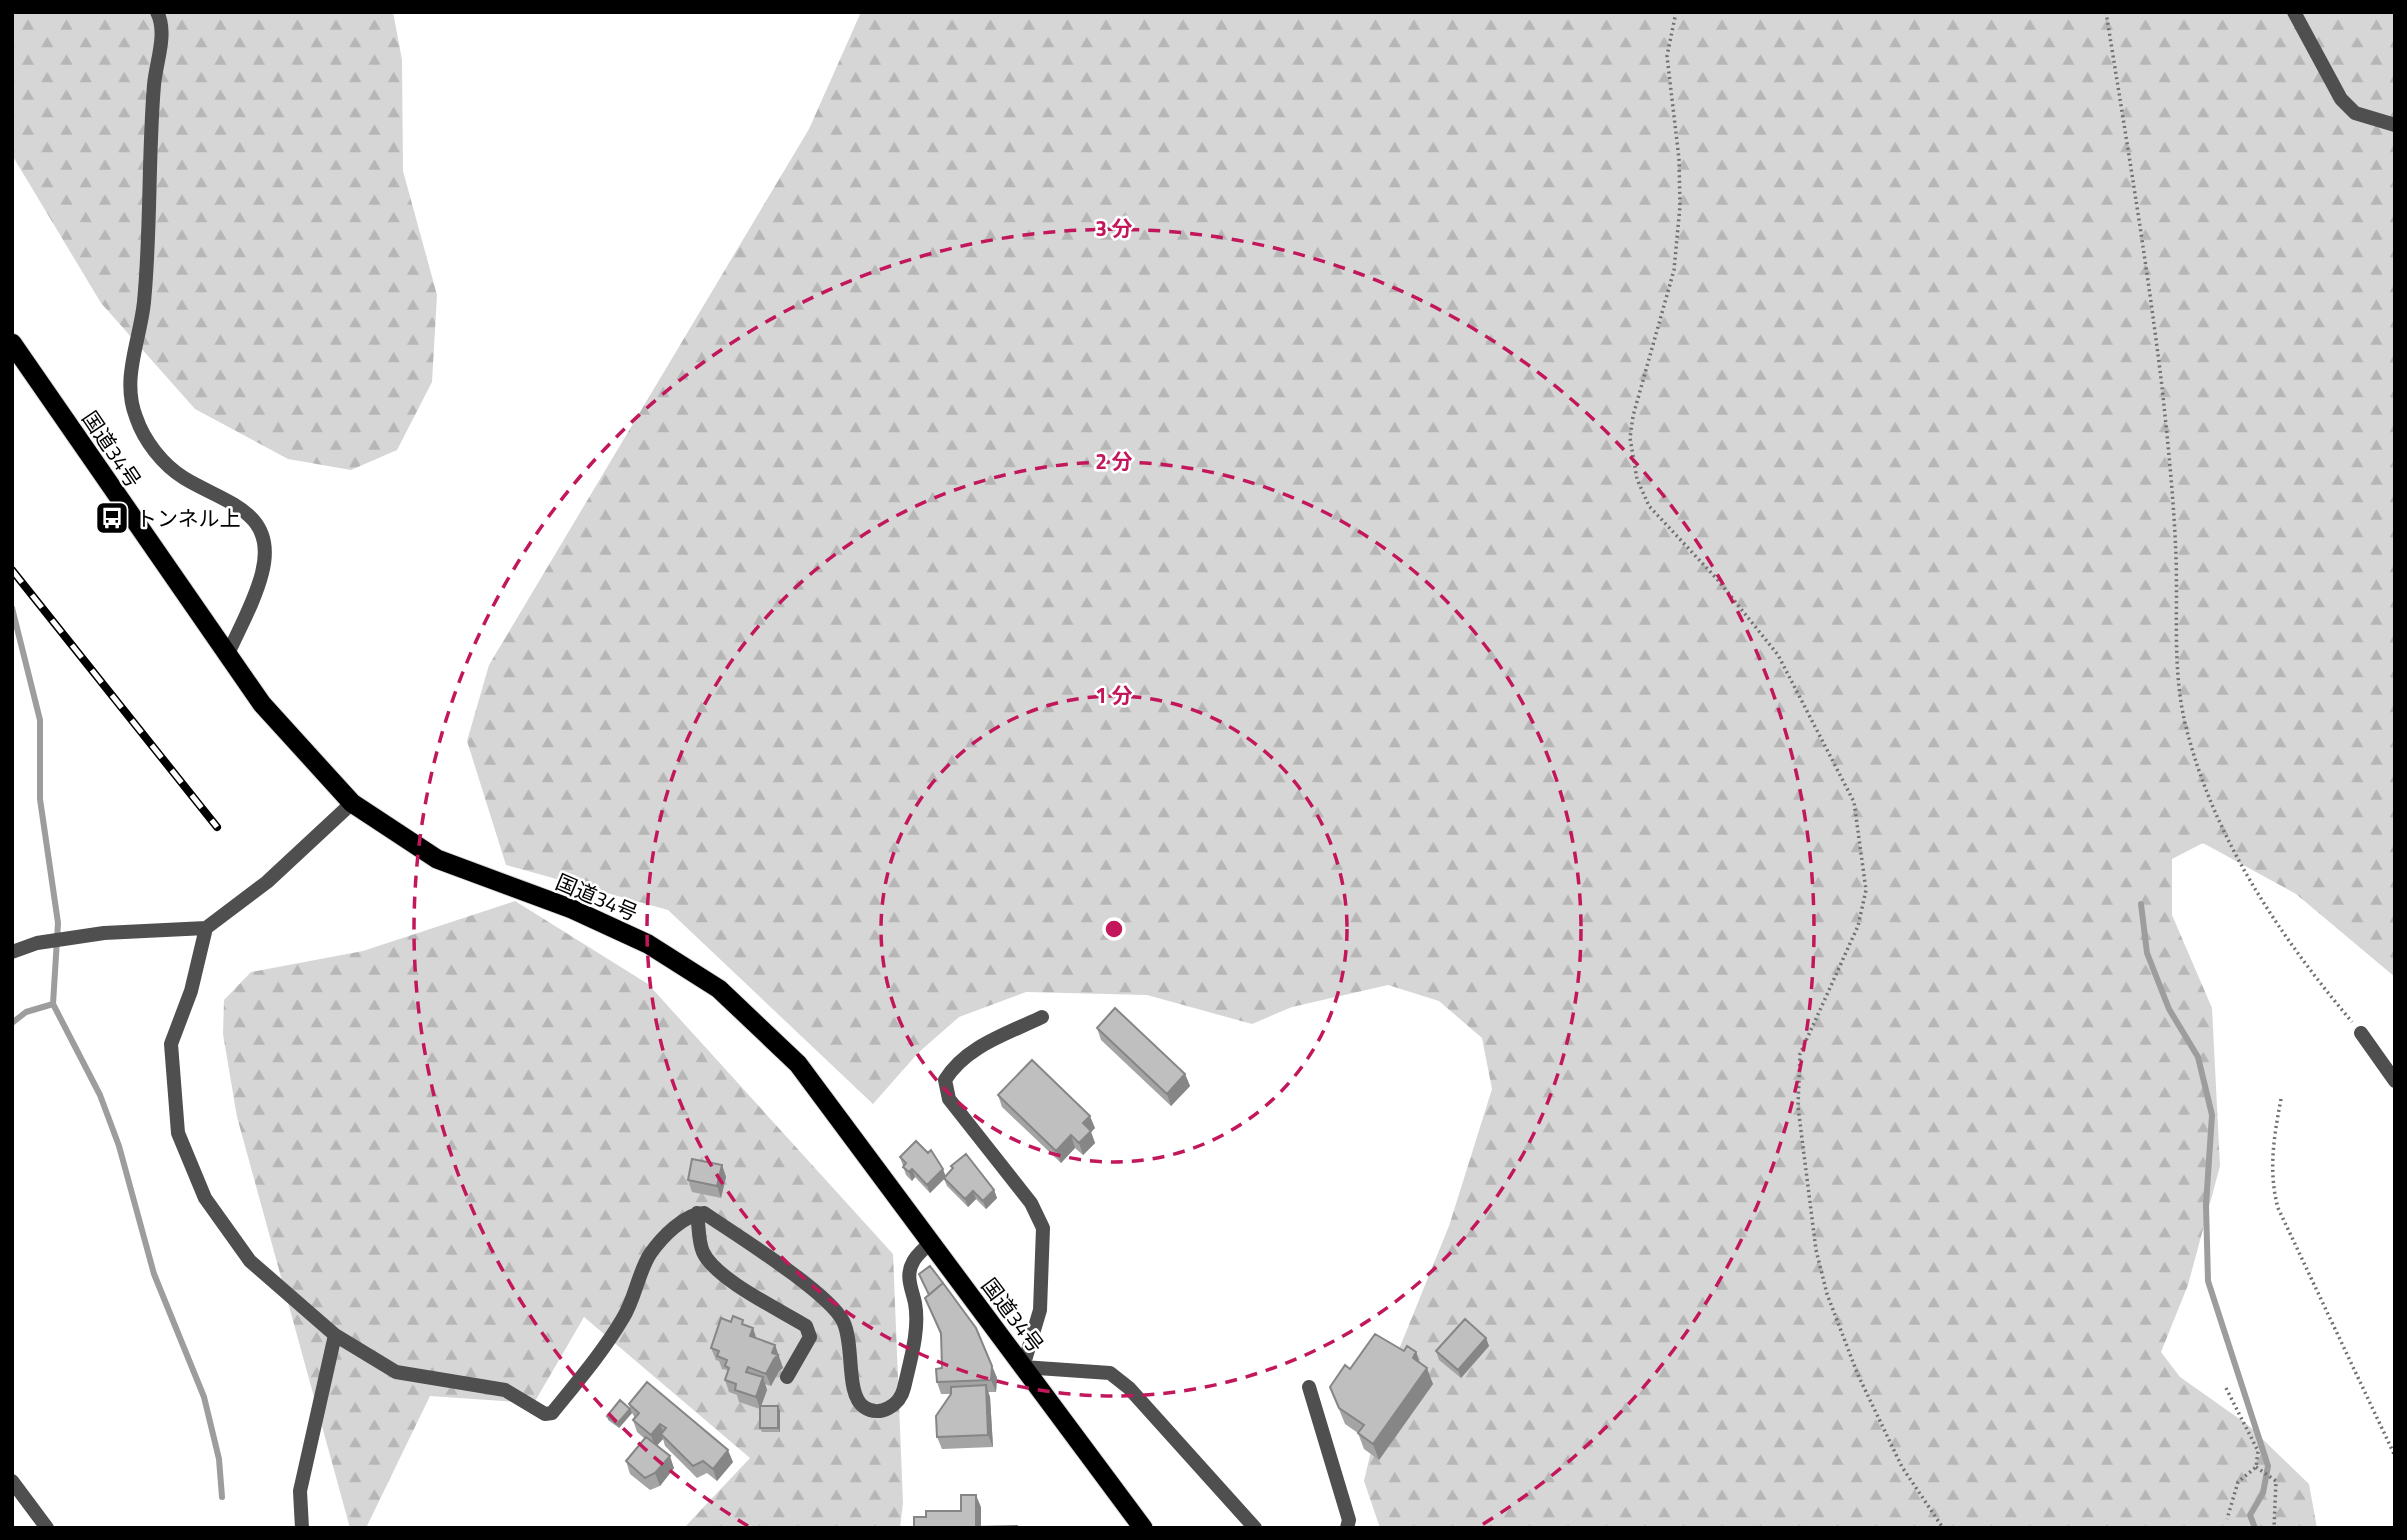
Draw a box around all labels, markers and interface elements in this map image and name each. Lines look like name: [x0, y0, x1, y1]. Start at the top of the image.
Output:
text: 3 分: [1095, 212, 1133, 244]
street label: 国道34号: [75, 404, 149, 494]
text: 2 分: [1095, 445, 1133, 477]
bus stop icon: トンネル上: [93, 499, 131, 537]
place label: トンネル上: [136, 502, 241, 534]
text: 1 分: [1095, 679, 1133, 711]
street label: 国道34号: [551, 865, 643, 929]
centre of rings: [1102, 917, 1126, 941]
street label: 国道34号: [974, 1271, 1052, 1359]

